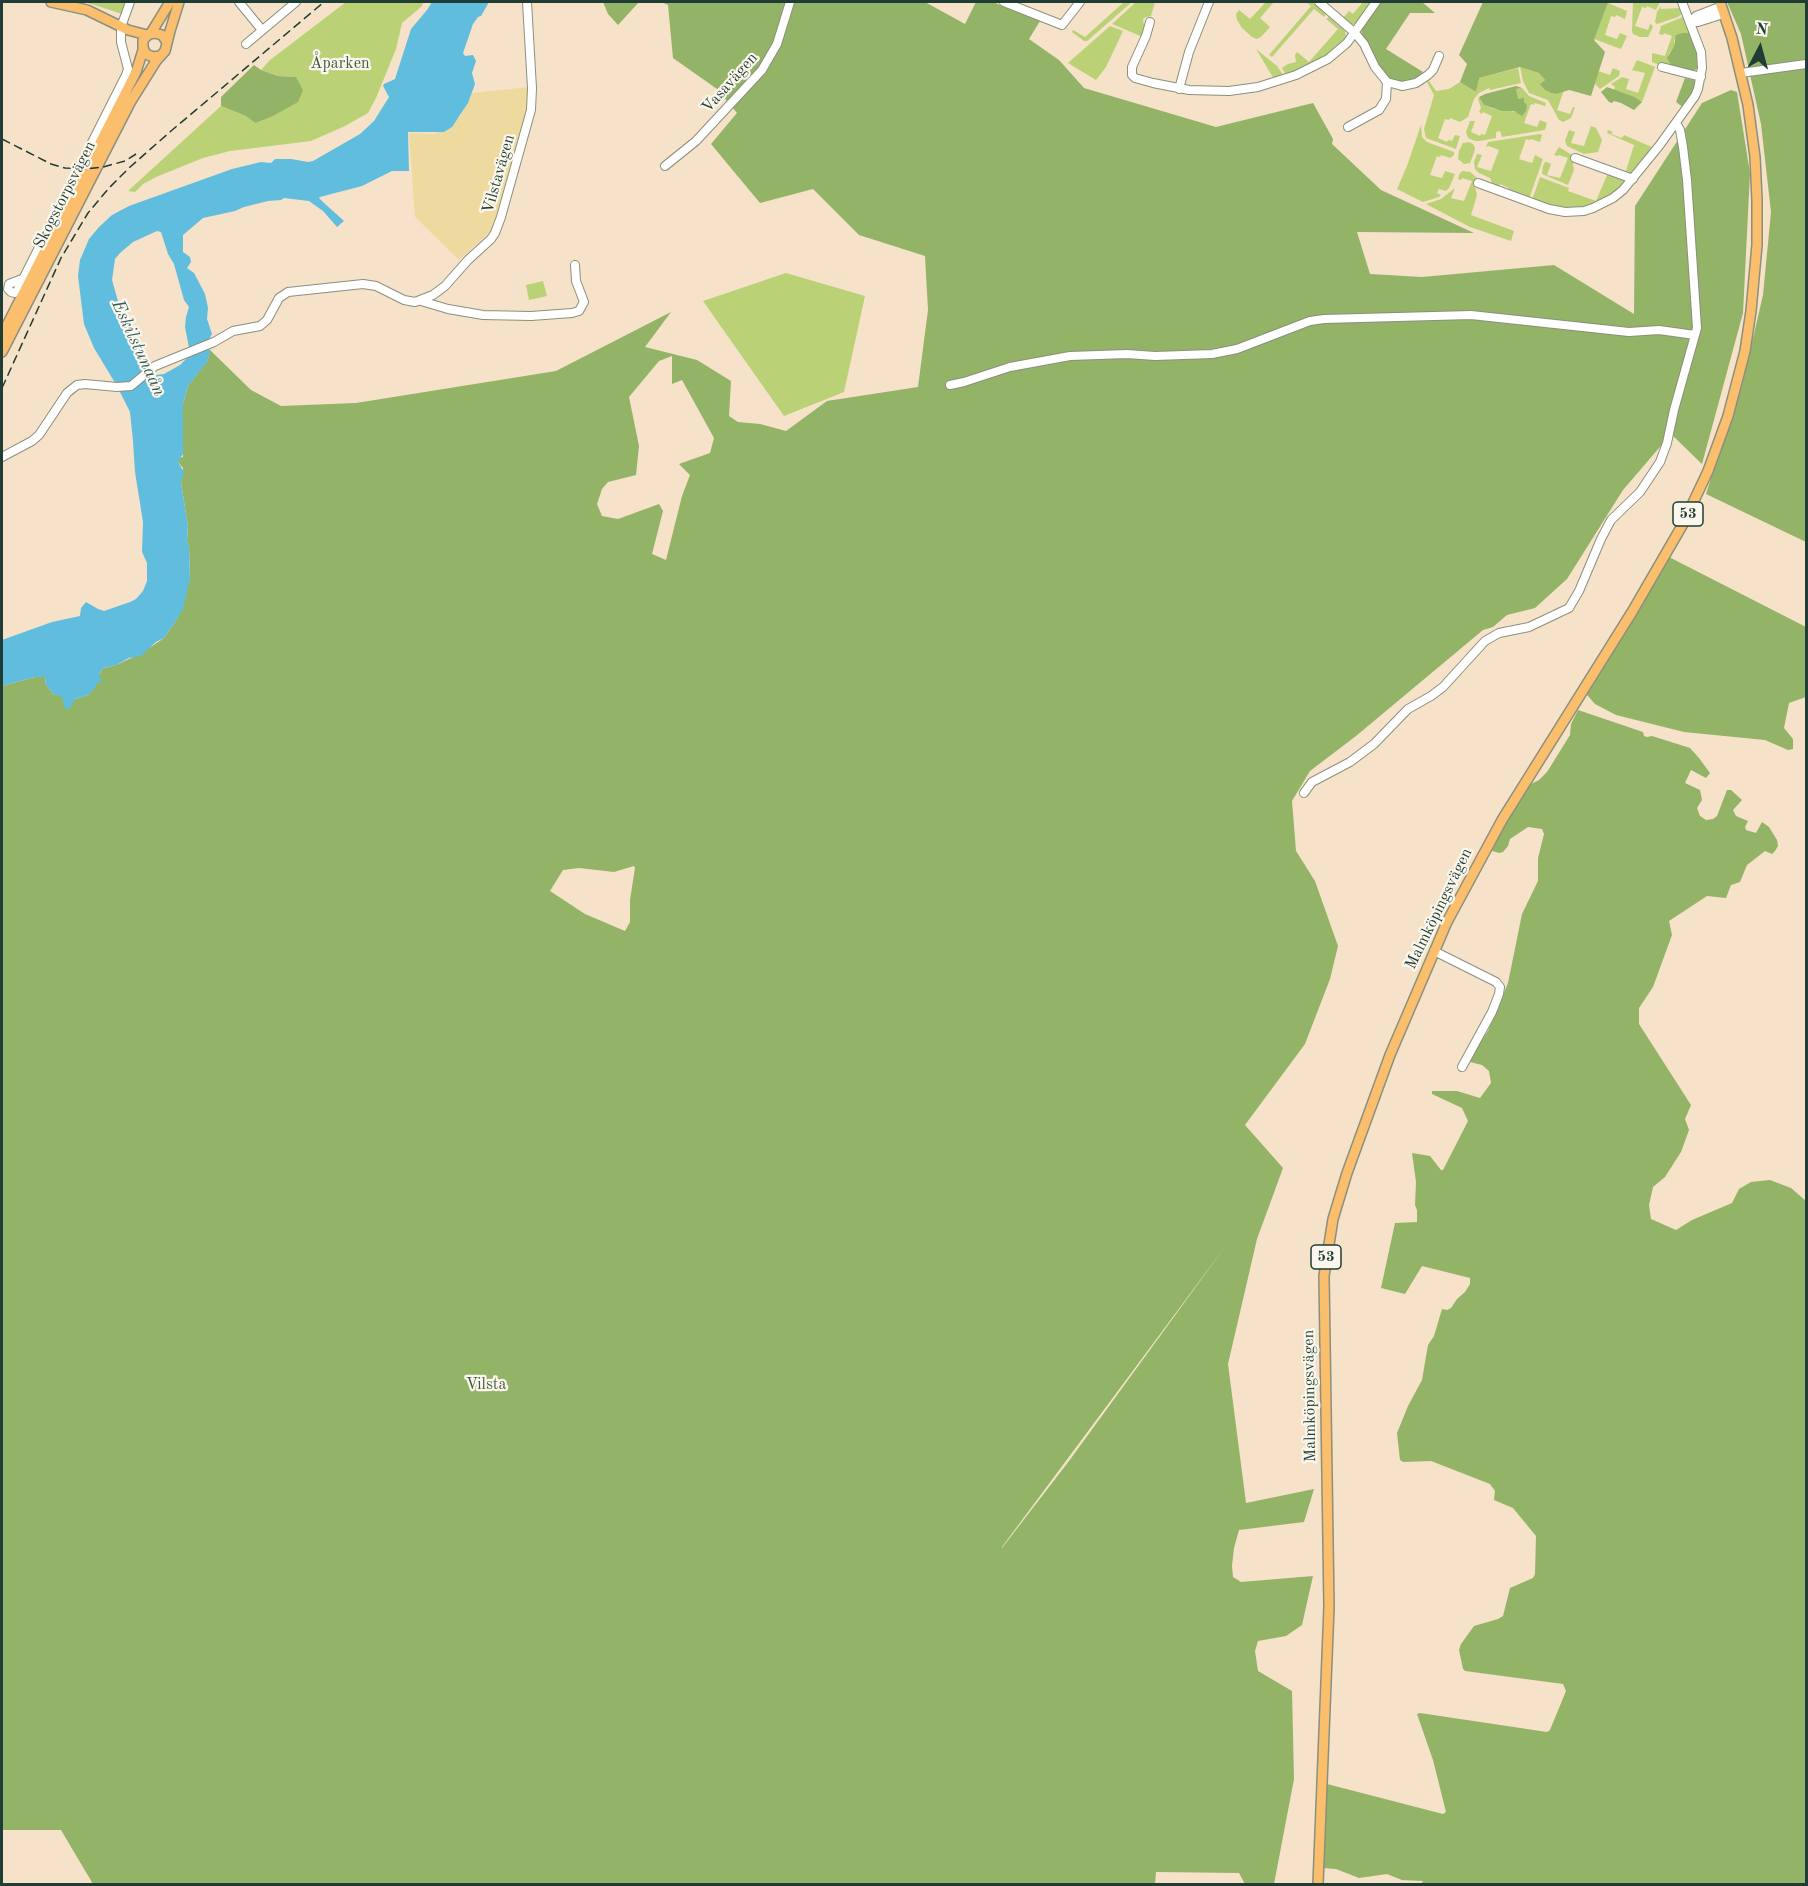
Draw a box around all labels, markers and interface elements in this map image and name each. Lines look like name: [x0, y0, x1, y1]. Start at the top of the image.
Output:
north arrow: [1730, 18, 1790, 78]
text: N: [1755, 22, 1769, 39]
street label: Vasavägen: [698, 49, 762, 117]
park label: Åparken: [310, 54, 370, 74]
street label: Vilstavägen: [479, 132, 519, 216]
street label: Skogstorpsvägen: [30, 138, 100, 252]
water label: Eskilstunaån: [106, 296, 170, 400]
road number: 53: [1673, 502, 1703, 526]
street label: Malmköpingsvägen: [1401, 845, 1477, 973]
road number: 53: [1311, 1245, 1341, 1269]
street label: Malmköpingsvägen: [1299, 1330, 1321, 1462]
park label: Vilsta: [466, 1375, 506, 1395]

